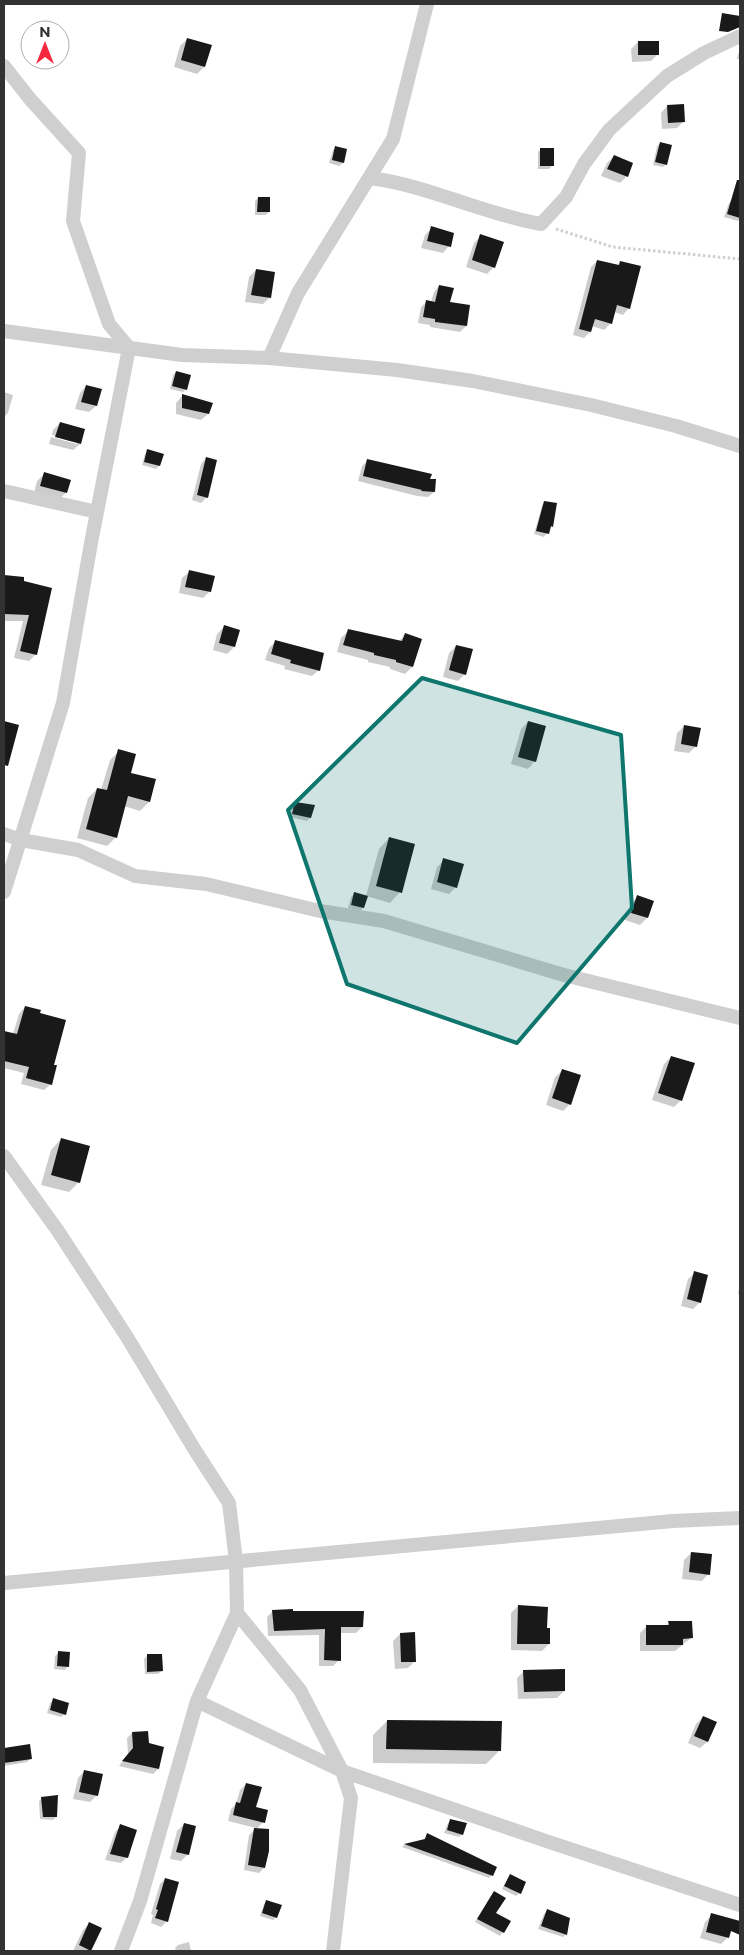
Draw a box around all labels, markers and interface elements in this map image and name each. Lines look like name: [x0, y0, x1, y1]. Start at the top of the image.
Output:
north arrow: [20, 20, 70, 70]
text: N: [39, 23, 51, 41]

